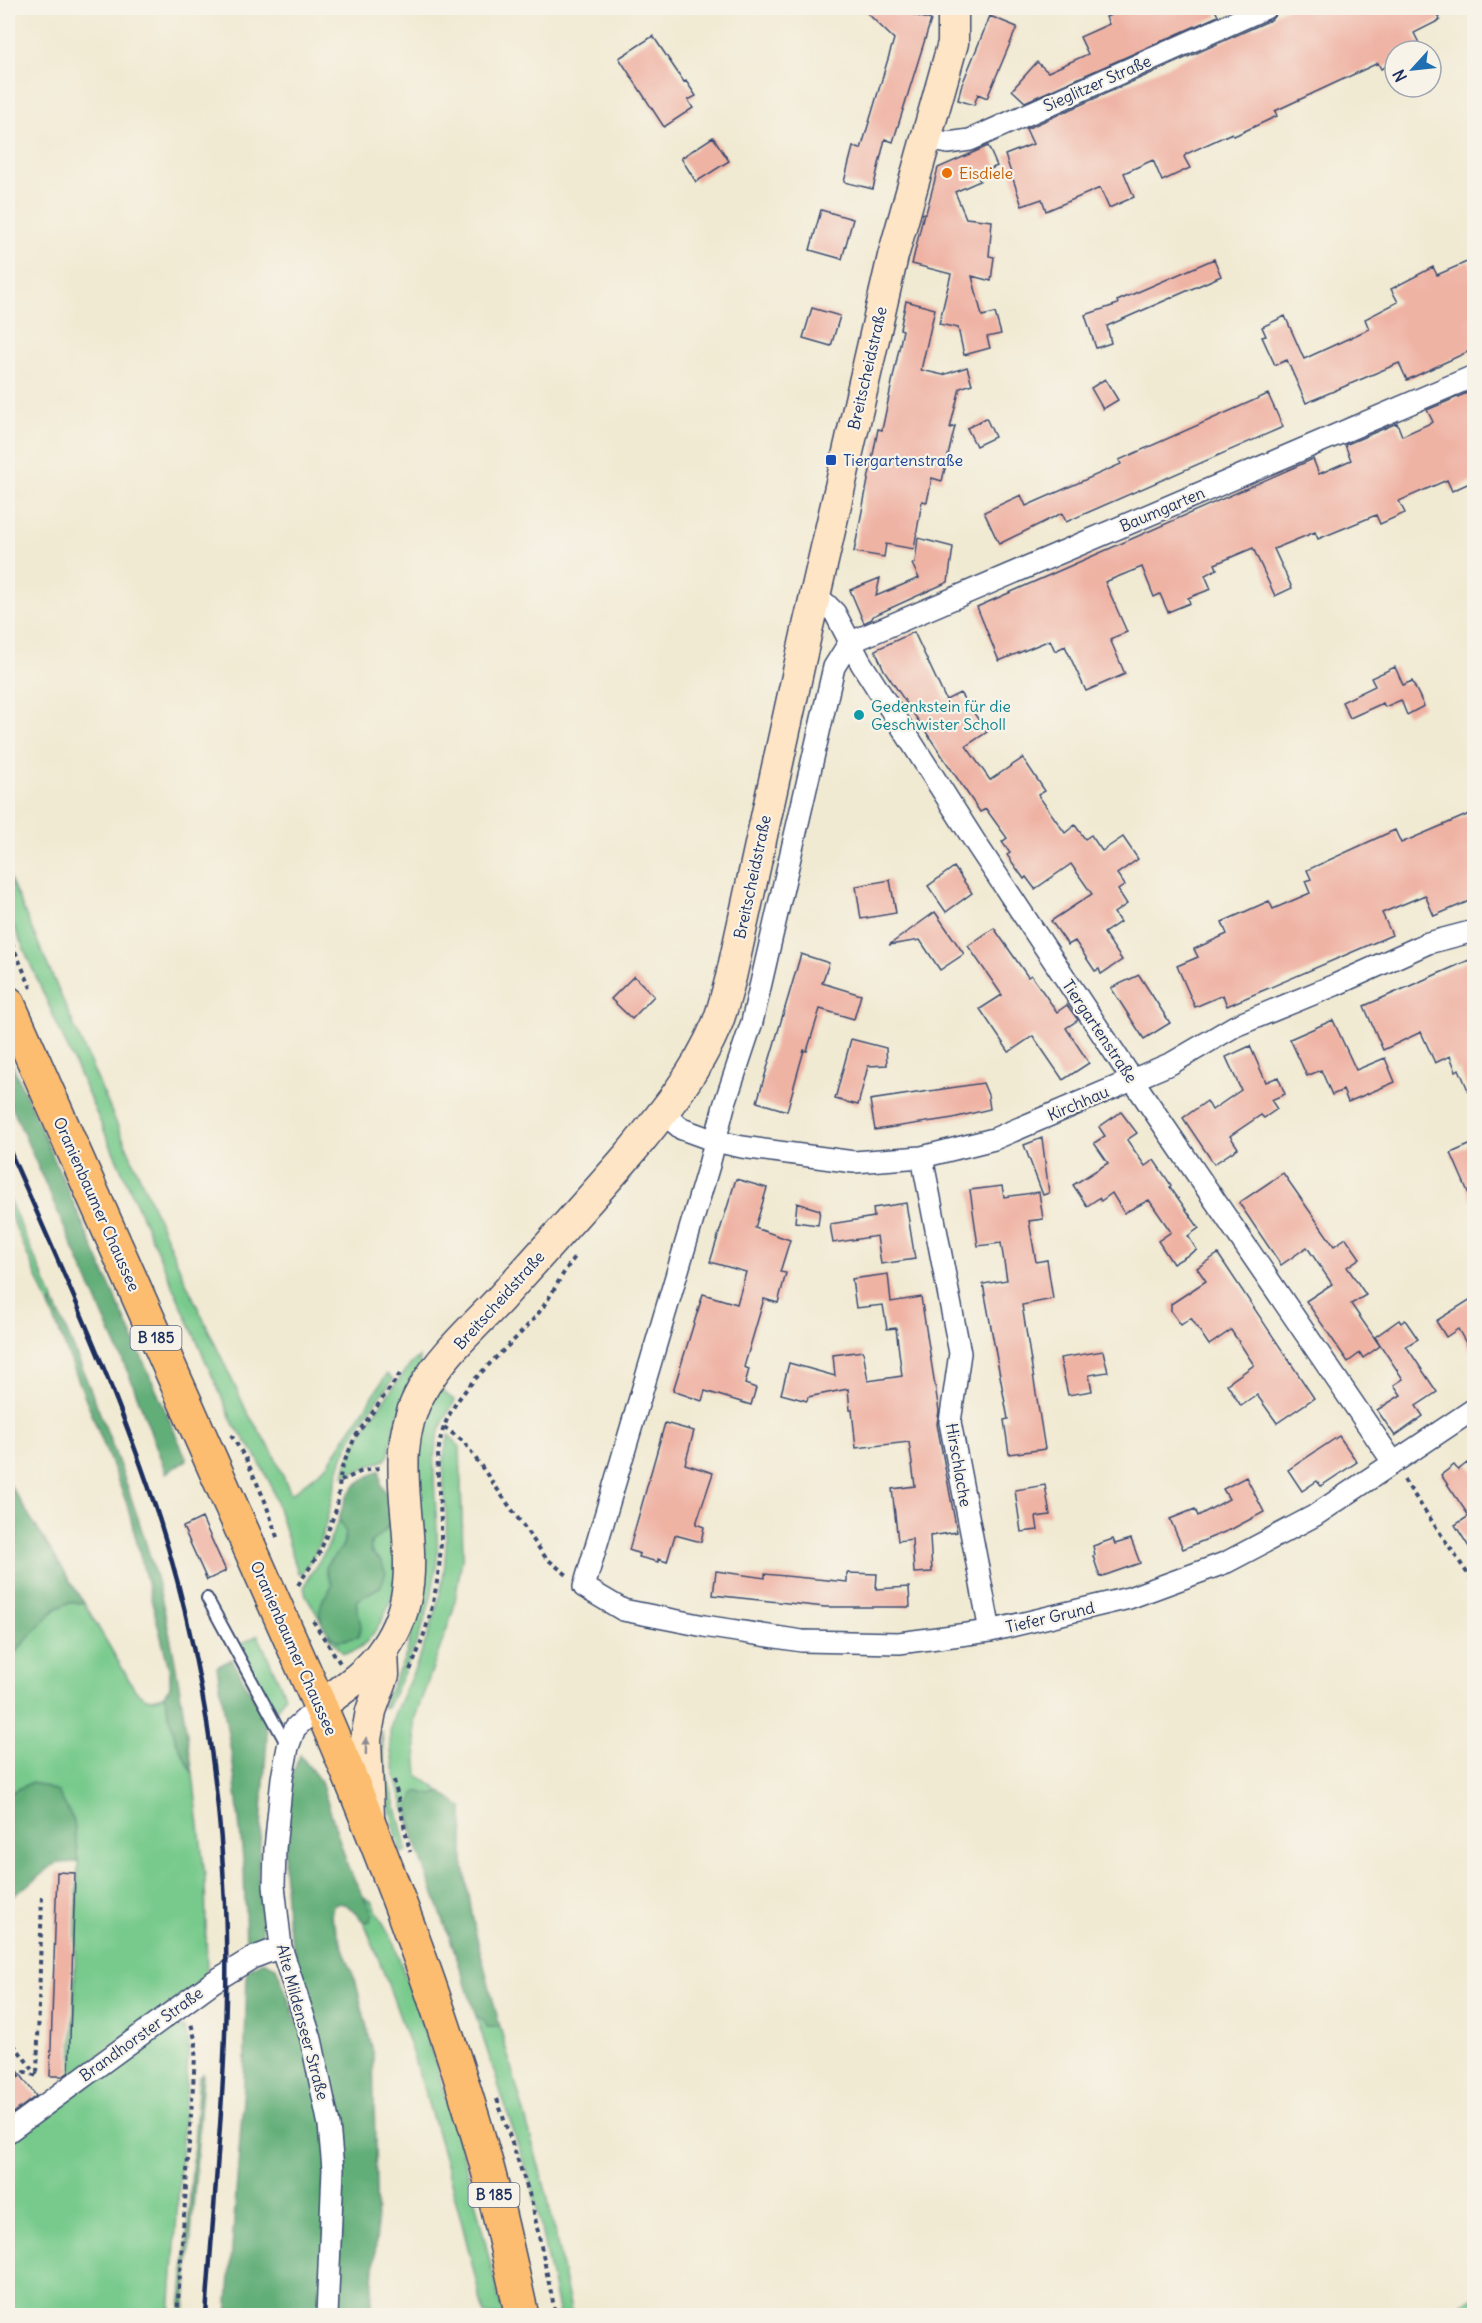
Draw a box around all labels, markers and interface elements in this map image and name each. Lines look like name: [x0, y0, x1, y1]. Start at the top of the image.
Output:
north arrow: [1383, 39, 1443, 99]
street label: Sieglitzer Straße: [1040, 50, 1154, 116]
text: N: [1388, 66, 1411, 85]
place label: Eisdiele: [959, 163, 1013, 183]
marker: Eisdiele: [940, 166, 954, 180]
street label: Breitscheidstraße: [843, 304, 891, 432]
place label: Tiergartenstraße: [843, 450, 963, 470]
marker: Tiergartenstraße: [824, 453, 838, 467]
street label: Baumgarten: [1116, 482, 1208, 536]
place label: Gedenkstein für die Geschwister Scholl: [871, 696, 1011, 734]
marker: Gedenkstein für die Geschwister Scholl: [852, 708, 866, 722]
street label: Breitscheidstraße: [729, 813, 775, 941]
street label: Tiergartenstraße: [1058, 976, 1142, 1086]
street label: Kirchhau: [1044, 1081, 1112, 1125]
street label: Oranienbaumer Chaussee: [49, 1114, 145, 1294]
street label: Breitscheidstraße: [449, 1247, 549, 1353]
road number: B 185: [130, 1326, 182, 1350]
street label: Hirschlache: [942, 1421, 976, 1509]
street label: Oranienbaumer Chaussee: [246, 1558, 342, 1738]
street label: Tiefer Grund: [1004, 1597, 1096, 1637]
one-way arrow: [362, 1736, 371, 1755]
street label: Alte Mildenseer Straße: [273, 1942, 333, 2102]
street label: Brandhorster Straße: [75, 1983, 207, 2085]
road number: B 185: [468, 2183, 520, 2207]

